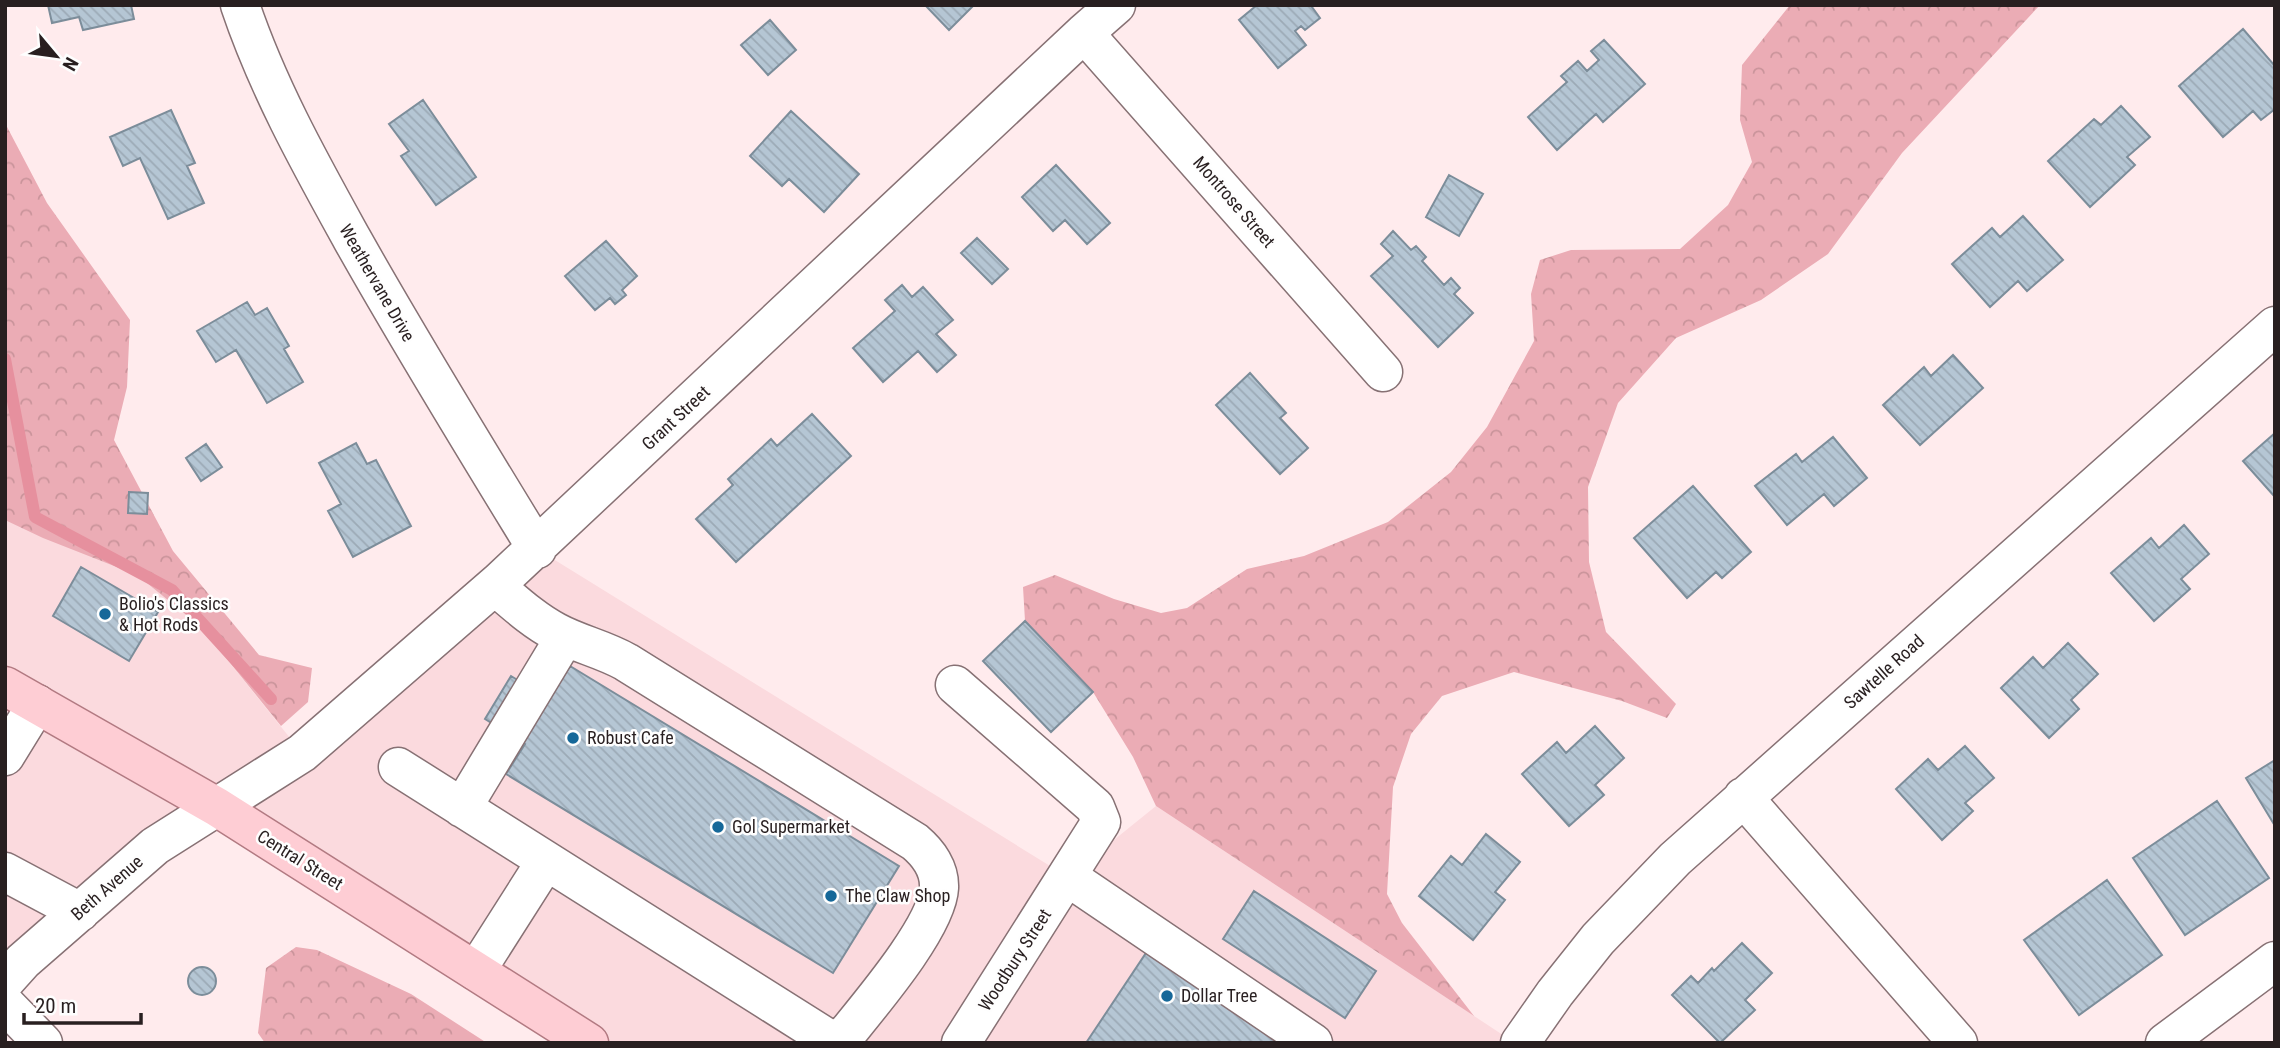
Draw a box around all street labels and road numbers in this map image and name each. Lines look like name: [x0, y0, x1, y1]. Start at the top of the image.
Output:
street label: Montrose Street: [1189, 152, 1280, 252]
street label: Weathervane Drive: [335, 220, 420, 345]
street label: Grant Street: [638, 381, 714, 454]
street label: Sawtelle Road: [1839, 630, 1928, 713]
street label: Central Street: [254, 825, 347, 894]
street label: Beth Avenue: [66, 851, 147, 924]
street label: Woodbury Street: [974, 905, 1055, 1015]

